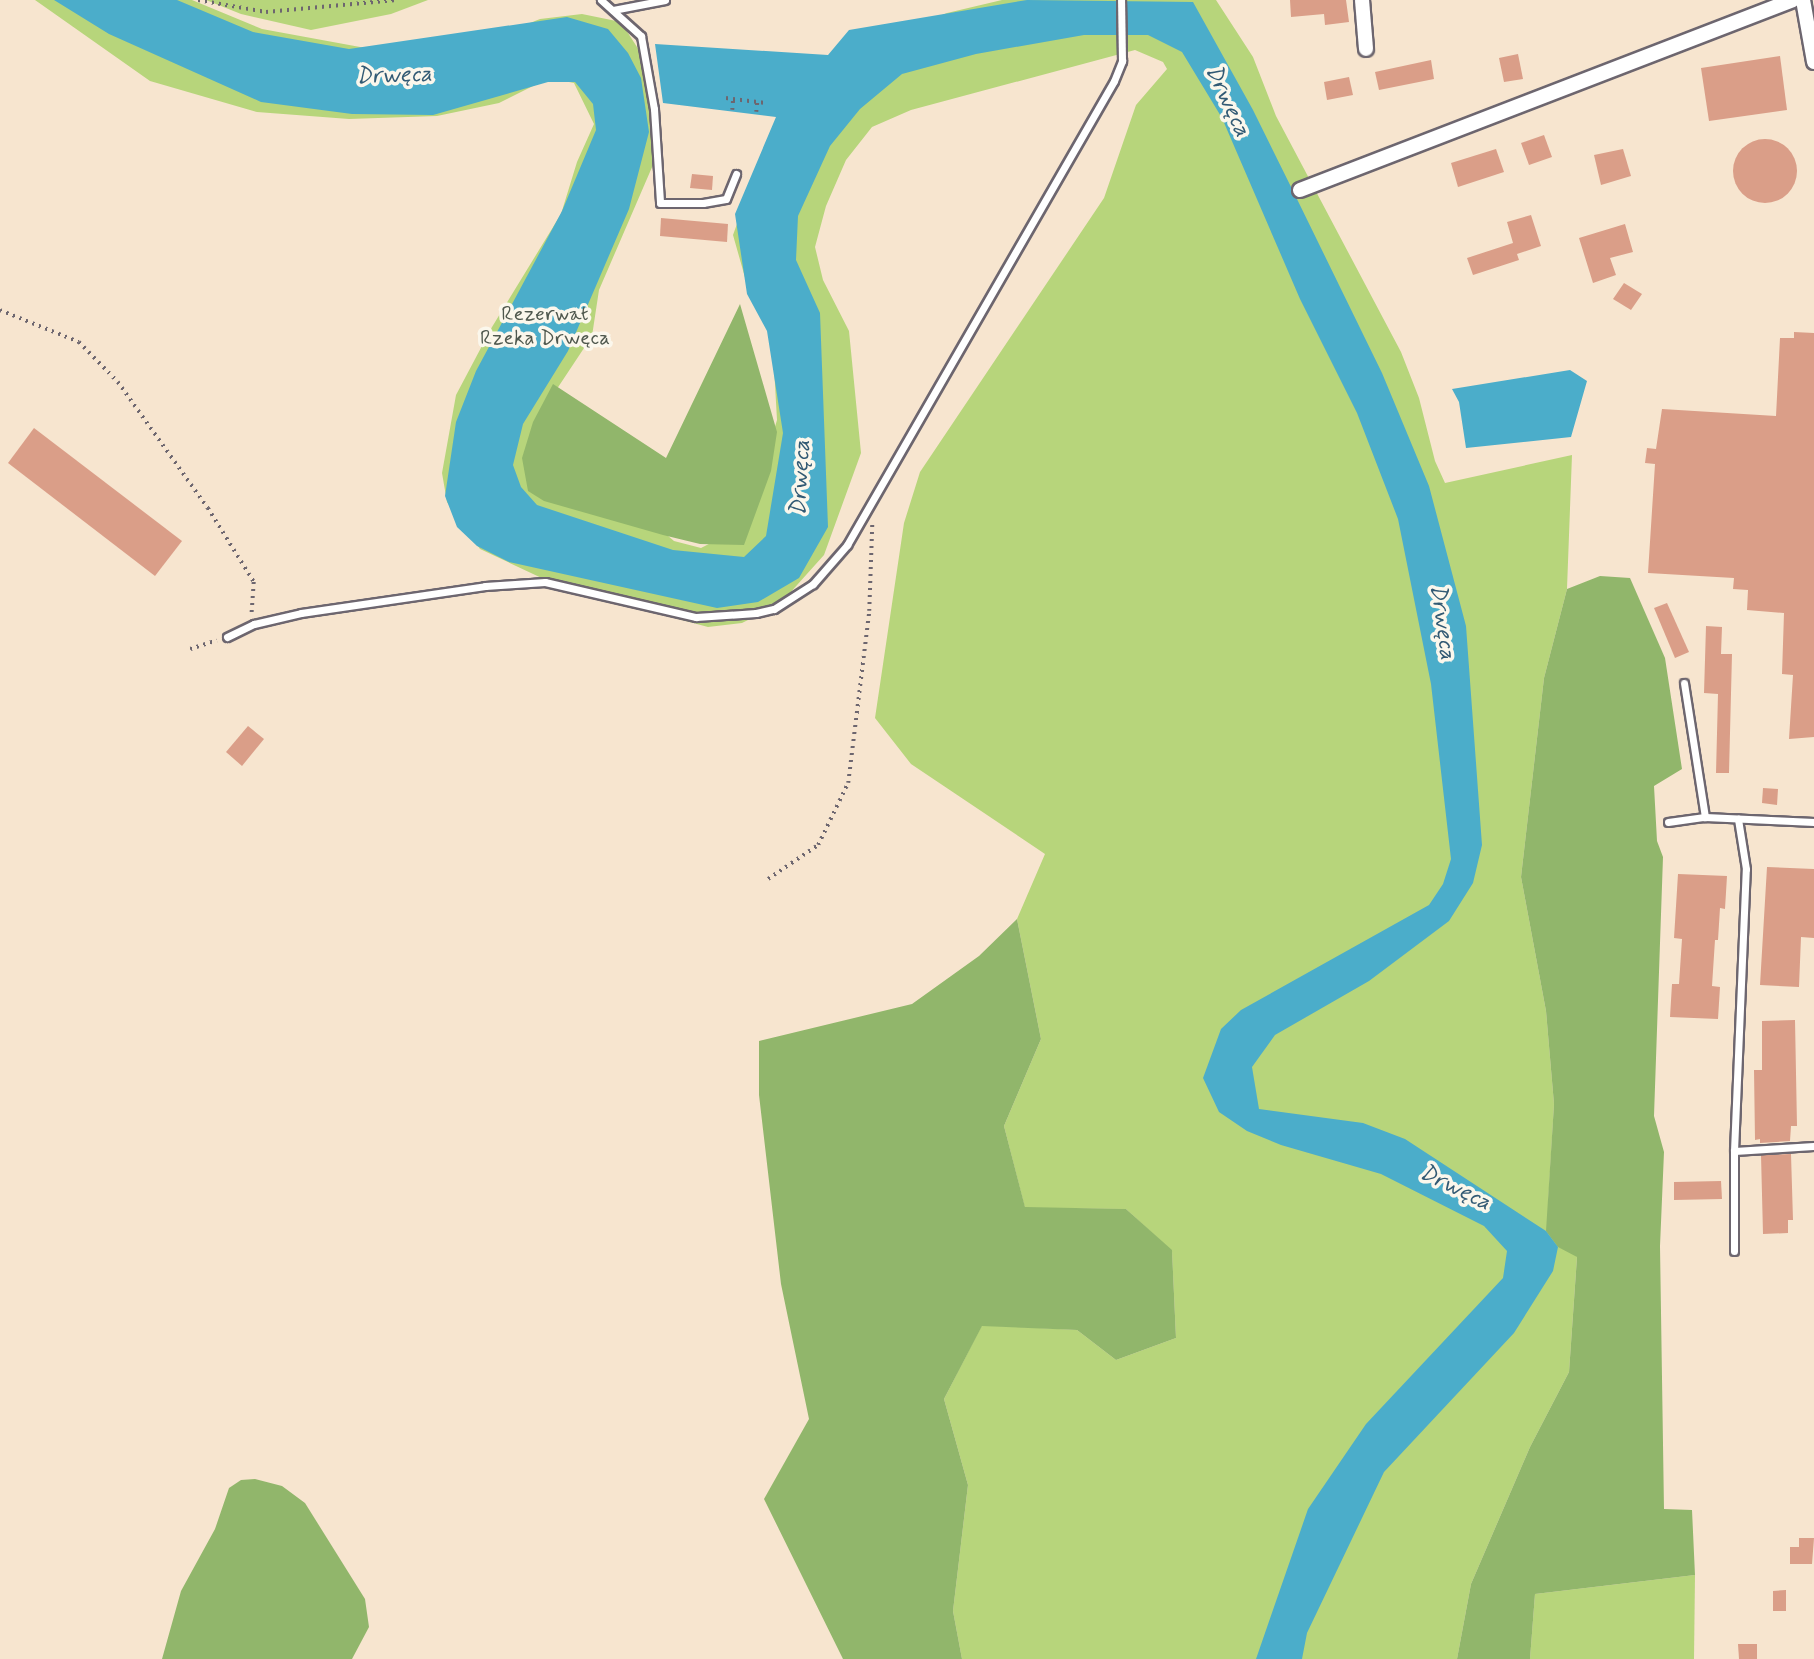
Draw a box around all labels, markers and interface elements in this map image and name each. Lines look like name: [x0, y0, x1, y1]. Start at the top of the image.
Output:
water label: Drwęca: [355, 61, 433, 91]
water label: Drwęca: [1198, 61, 1256, 141]
park label: Rezerwat Rzeka Drwęca: [480, 301, 610, 351]
water label: Drwęca: [785, 439, 817, 517]
water label: Drwęca: [1423, 582, 1461, 662]
water label: Drwęca: [1415, 1159, 1495, 1217]

